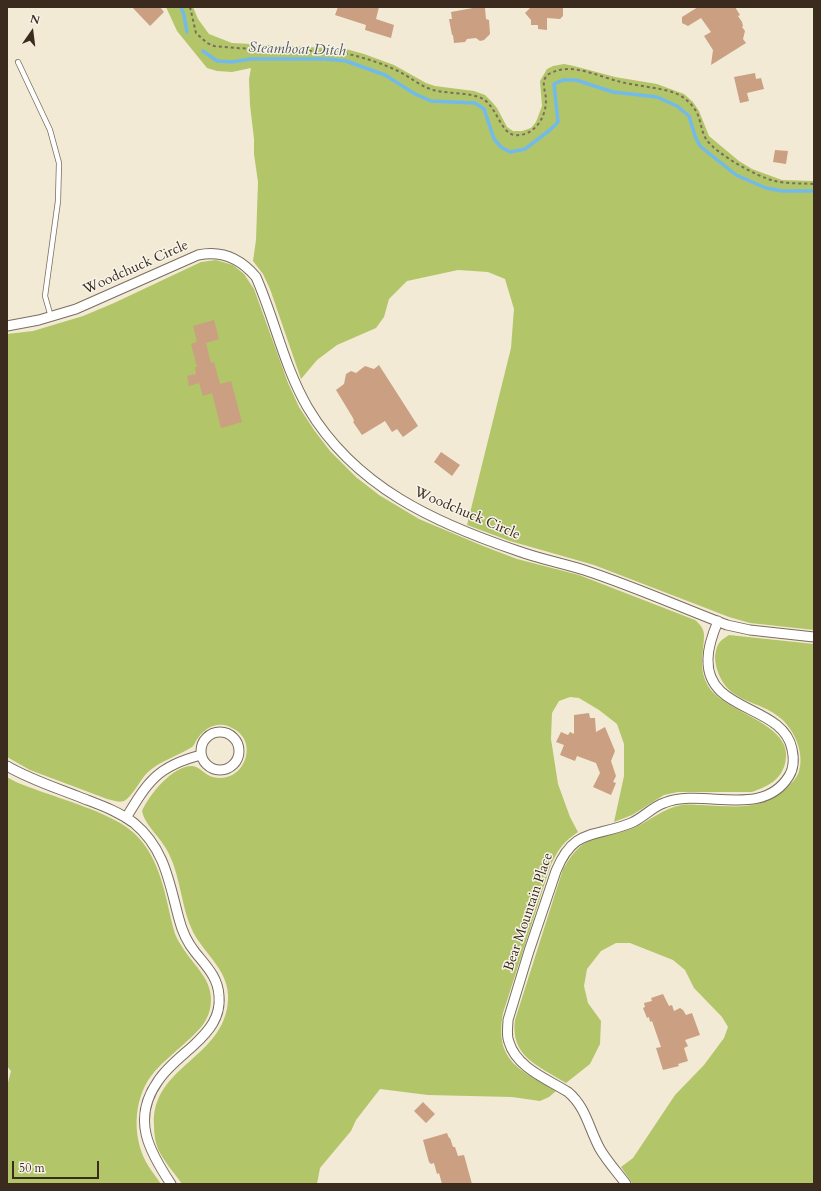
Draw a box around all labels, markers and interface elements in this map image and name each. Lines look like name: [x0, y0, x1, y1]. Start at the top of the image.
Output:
text: N: [29, 11, 41, 28]
north arrow: [12, 12, 52, 52]
water label: Steamboat Ditch: [248, 39, 346, 61]
street label: Woodchuck Circle: [81, 237, 191, 299]
street label: Woodchuck Circle: [411, 484, 523, 544]
street label: Bear Mountain Place: [501, 851, 557, 973]
scale bar: [14, 1153, 101, 1179]
text: 50 m: [19, 1160, 45, 1176]

